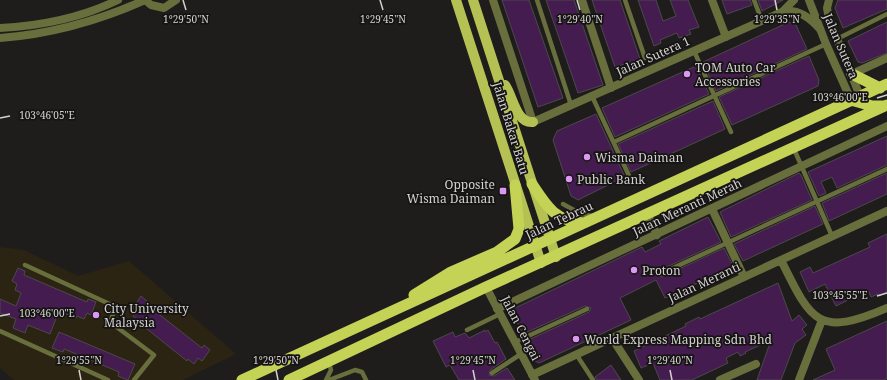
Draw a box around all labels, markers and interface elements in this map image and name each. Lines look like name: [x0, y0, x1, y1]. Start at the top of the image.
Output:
street label: Jalan Sutera: [819, 10, 862, 81]
text: 1°29'50"N: [163, 12, 209, 26]
text: 1°29'45"N: [360, 12, 406, 26]
text: 1°29'40"N: [557, 12, 603, 26]
text: 1°29'35"N: [754, 12, 800, 26]
street label: Jalan Sutera 1: [612, 32, 693, 80]
place label: TOM Auto Car Accessories: [695, 59, 776, 90]
marker: TOM Auto Car Accessories: [682, 69, 692, 79]
street label: Jalan Bakar Batu: [489, 79, 533, 177]
text: 103°46'00"E: [812, 90, 868, 104]
text: 103°46'05"E: [19, 108, 75, 122]
place label: Wisma Daiman: [595, 149, 683, 166]
marker: Wisma Daiman: [582, 152, 592, 162]
place label: Public Bank: [577, 171, 646, 188]
marker: Public Bank: [564, 174, 574, 184]
street label: Jalan Meranti Merah: [629, 174, 745, 240]
place label: Opposite Wisma Daiman: [407, 176, 495, 207]
marker: Opposite Wisma Daiman: [498, 186, 508, 196]
street label: Jalan Tebrau: [522, 197, 596, 243]
street label: Jalan Meranti: [664, 258, 743, 307]
place label: Proton: [642, 262, 681, 279]
marker: Proton: [629, 265, 639, 275]
text: 103°45'55"E: [812, 288, 868, 302]
street label: Jalan Cengai: [497, 292, 545, 364]
place label: City University Malaysia: [104, 300, 189, 331]
text: 103°46'00"E: [19, 306, 75, 320]
marker: City University Malaysia: [91, 310, 101, 320]
place label: World Express Mapping Sdn Bhd: [584, 331, 773, 348]
marker: World Express Mapping Sdn Bhd: [571, 334, 581, 344]
text: 1°29'55"N: [56, 353, 102, 367]
text: 1°29'50"N: [253, 353, 299, 367]
text: 1°29'45"N: [450, 353, 496, 367]
text: 1°29'40"N: [647, 353, 693, 367]

